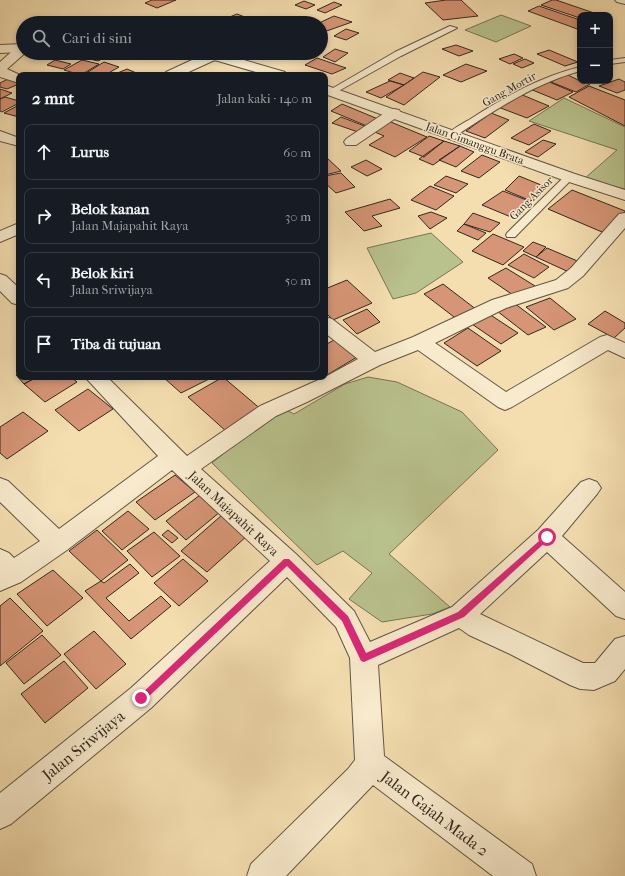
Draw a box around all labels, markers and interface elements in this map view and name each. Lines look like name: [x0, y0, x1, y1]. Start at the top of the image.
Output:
map controls: [577, 12, 613, 84]
button: +: [577, 12, 613, 48]
search box: [16, 16, 328, 60]
icon: search: [30, 27, 52, 49]
text: Cari di sini: [62, 29, 132, 47]
button: −: [577, 48, 613, 84]
street label: Gang Mortir: [480, 69, 539, 110]
text: 2 mnt: [32, 88, 74, 108]
text: Jalan kaki · 140 m: [217, 91, 312, 106]
street label: Jalan Cimanggu Brata: [423, 119, 527, 168]
icon: ahead: [33, 141, 55, 163]
text: Lurus: [71, 143, 109, 161]
text: 60 m: [283, 145, 311, 160]
street label: Gang Asisor: [507, 174, 556, 223]
text: Belok kanan: [71, 200, 150, 218]
icon: right: [33, 205, 55, 227]
text: 30 m: [285, 209, 311, 224]
text: Jalan Majapahit Raya: [71, 218, 189, 233]
text: Belok kiri: [71, 264, 134, 282]
icon: left: [33, 269, 55, 291]
text: 50 m: [285, 273, 311, 288]
text: Jalan Sriwijaya: [71, 282, 153, 297]
icon: arrive: [33, 333, 55, 355]
text: Tiba di tujuan: [71, 335, 161, 353]
street label: Jalan Majapahit Raya: [185, 467, 282, 560]
route start: [538, 528, 556, 546]
route end: [132, 689, 150, 707]
street label: Jalan Sriwijaya: [37, 706, 129, 786]
street label: Jalan Gajah Mada 2: [375, 765, 492, 860]

